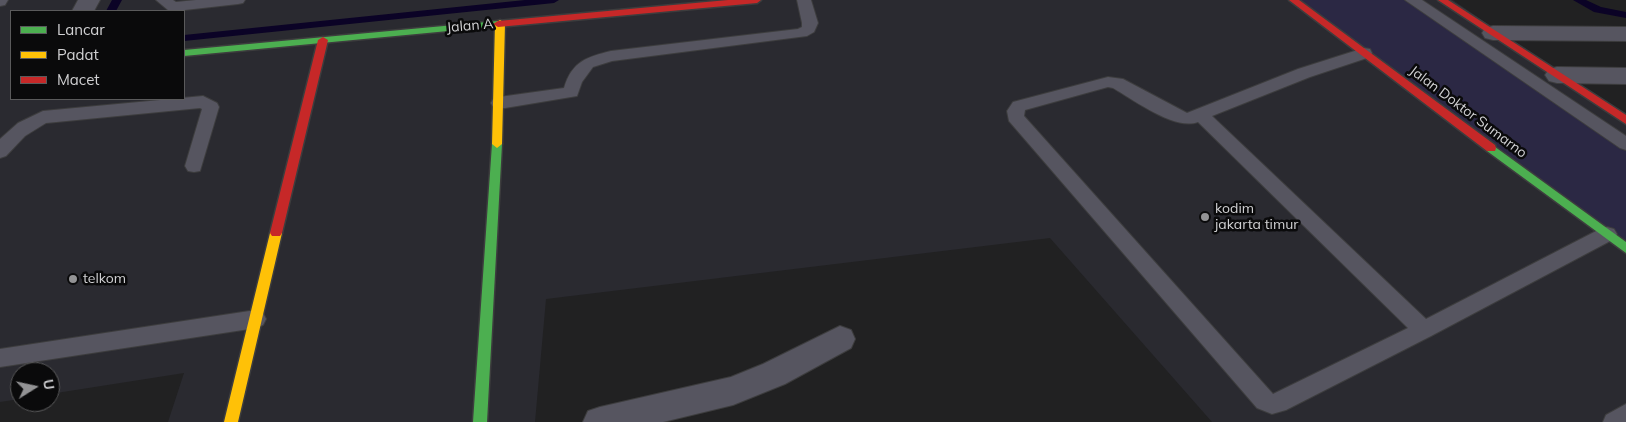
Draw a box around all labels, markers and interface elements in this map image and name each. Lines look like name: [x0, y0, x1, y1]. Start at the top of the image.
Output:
legend: [10, 10, 185, 100]
street label: Jalan A: [446, 16, 494, 36]
text: Lancar: [57, 20, 105, 39]
text: Padat: [57, 45, 99, 64]
street label: Jalan Doktor Sumarno: [1406, 62, 1530, 162]
text: Macet: [57, 70, 100, 89]
place label: kodim jakarta timur: [1215, 201, 1298, 233]
marker: kodim jakarta timur: [1199, 211, 1211, 223]
place label: telkom: [83, 271, 126, 287]
marker: telkom: [67, 273, 79, 285]
north arrow: [10, 362, 60, 412]
text: U: [39, 378, 59, 391]

